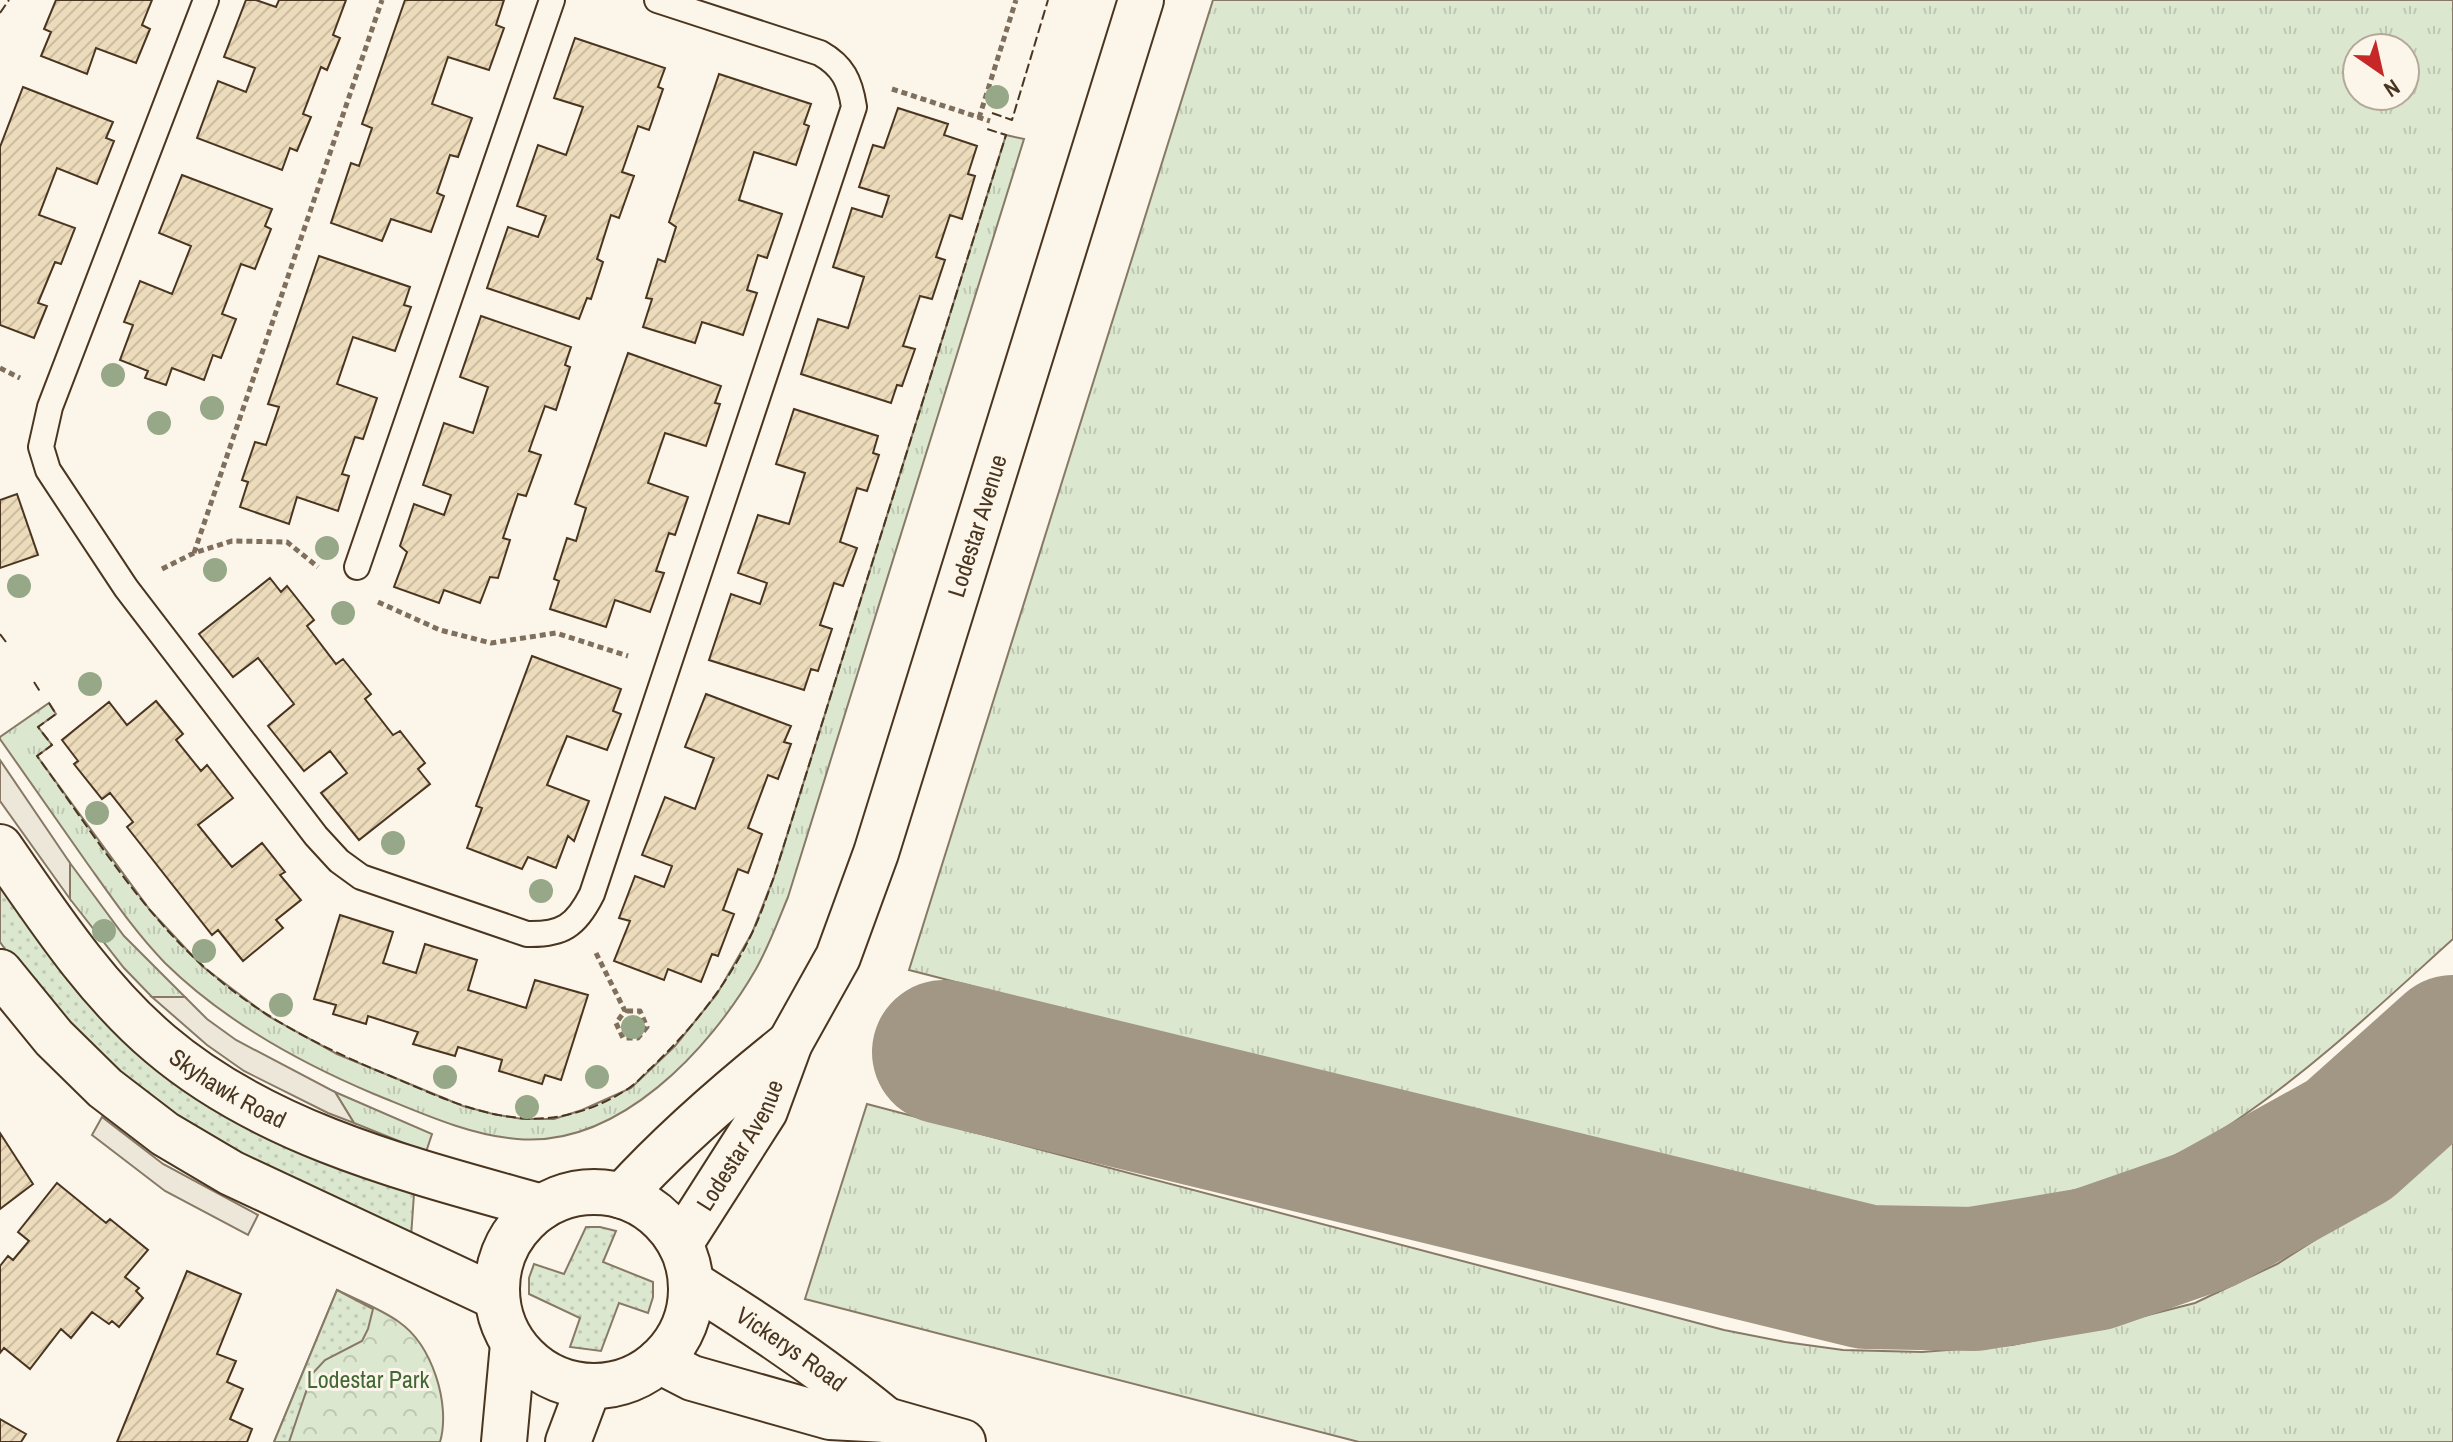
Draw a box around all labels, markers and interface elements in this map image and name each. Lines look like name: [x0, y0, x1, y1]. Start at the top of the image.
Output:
north arrow: [2341, 32, 2421, 112]
text: N: [2378, 73, 2406, 105]
street label: Lodestar Avenue: [939, 450, 1014, 601]
street label: Skyhawk Road: [163, 1041, 292, 1135]
street label: Lodestar Avenue: [688, 1075, 790, 1216]
street label: Vickerys Road: [730, 1299, 853, 1398]
park label: Lodestar Park: [307, 1363, 429, 1395]

